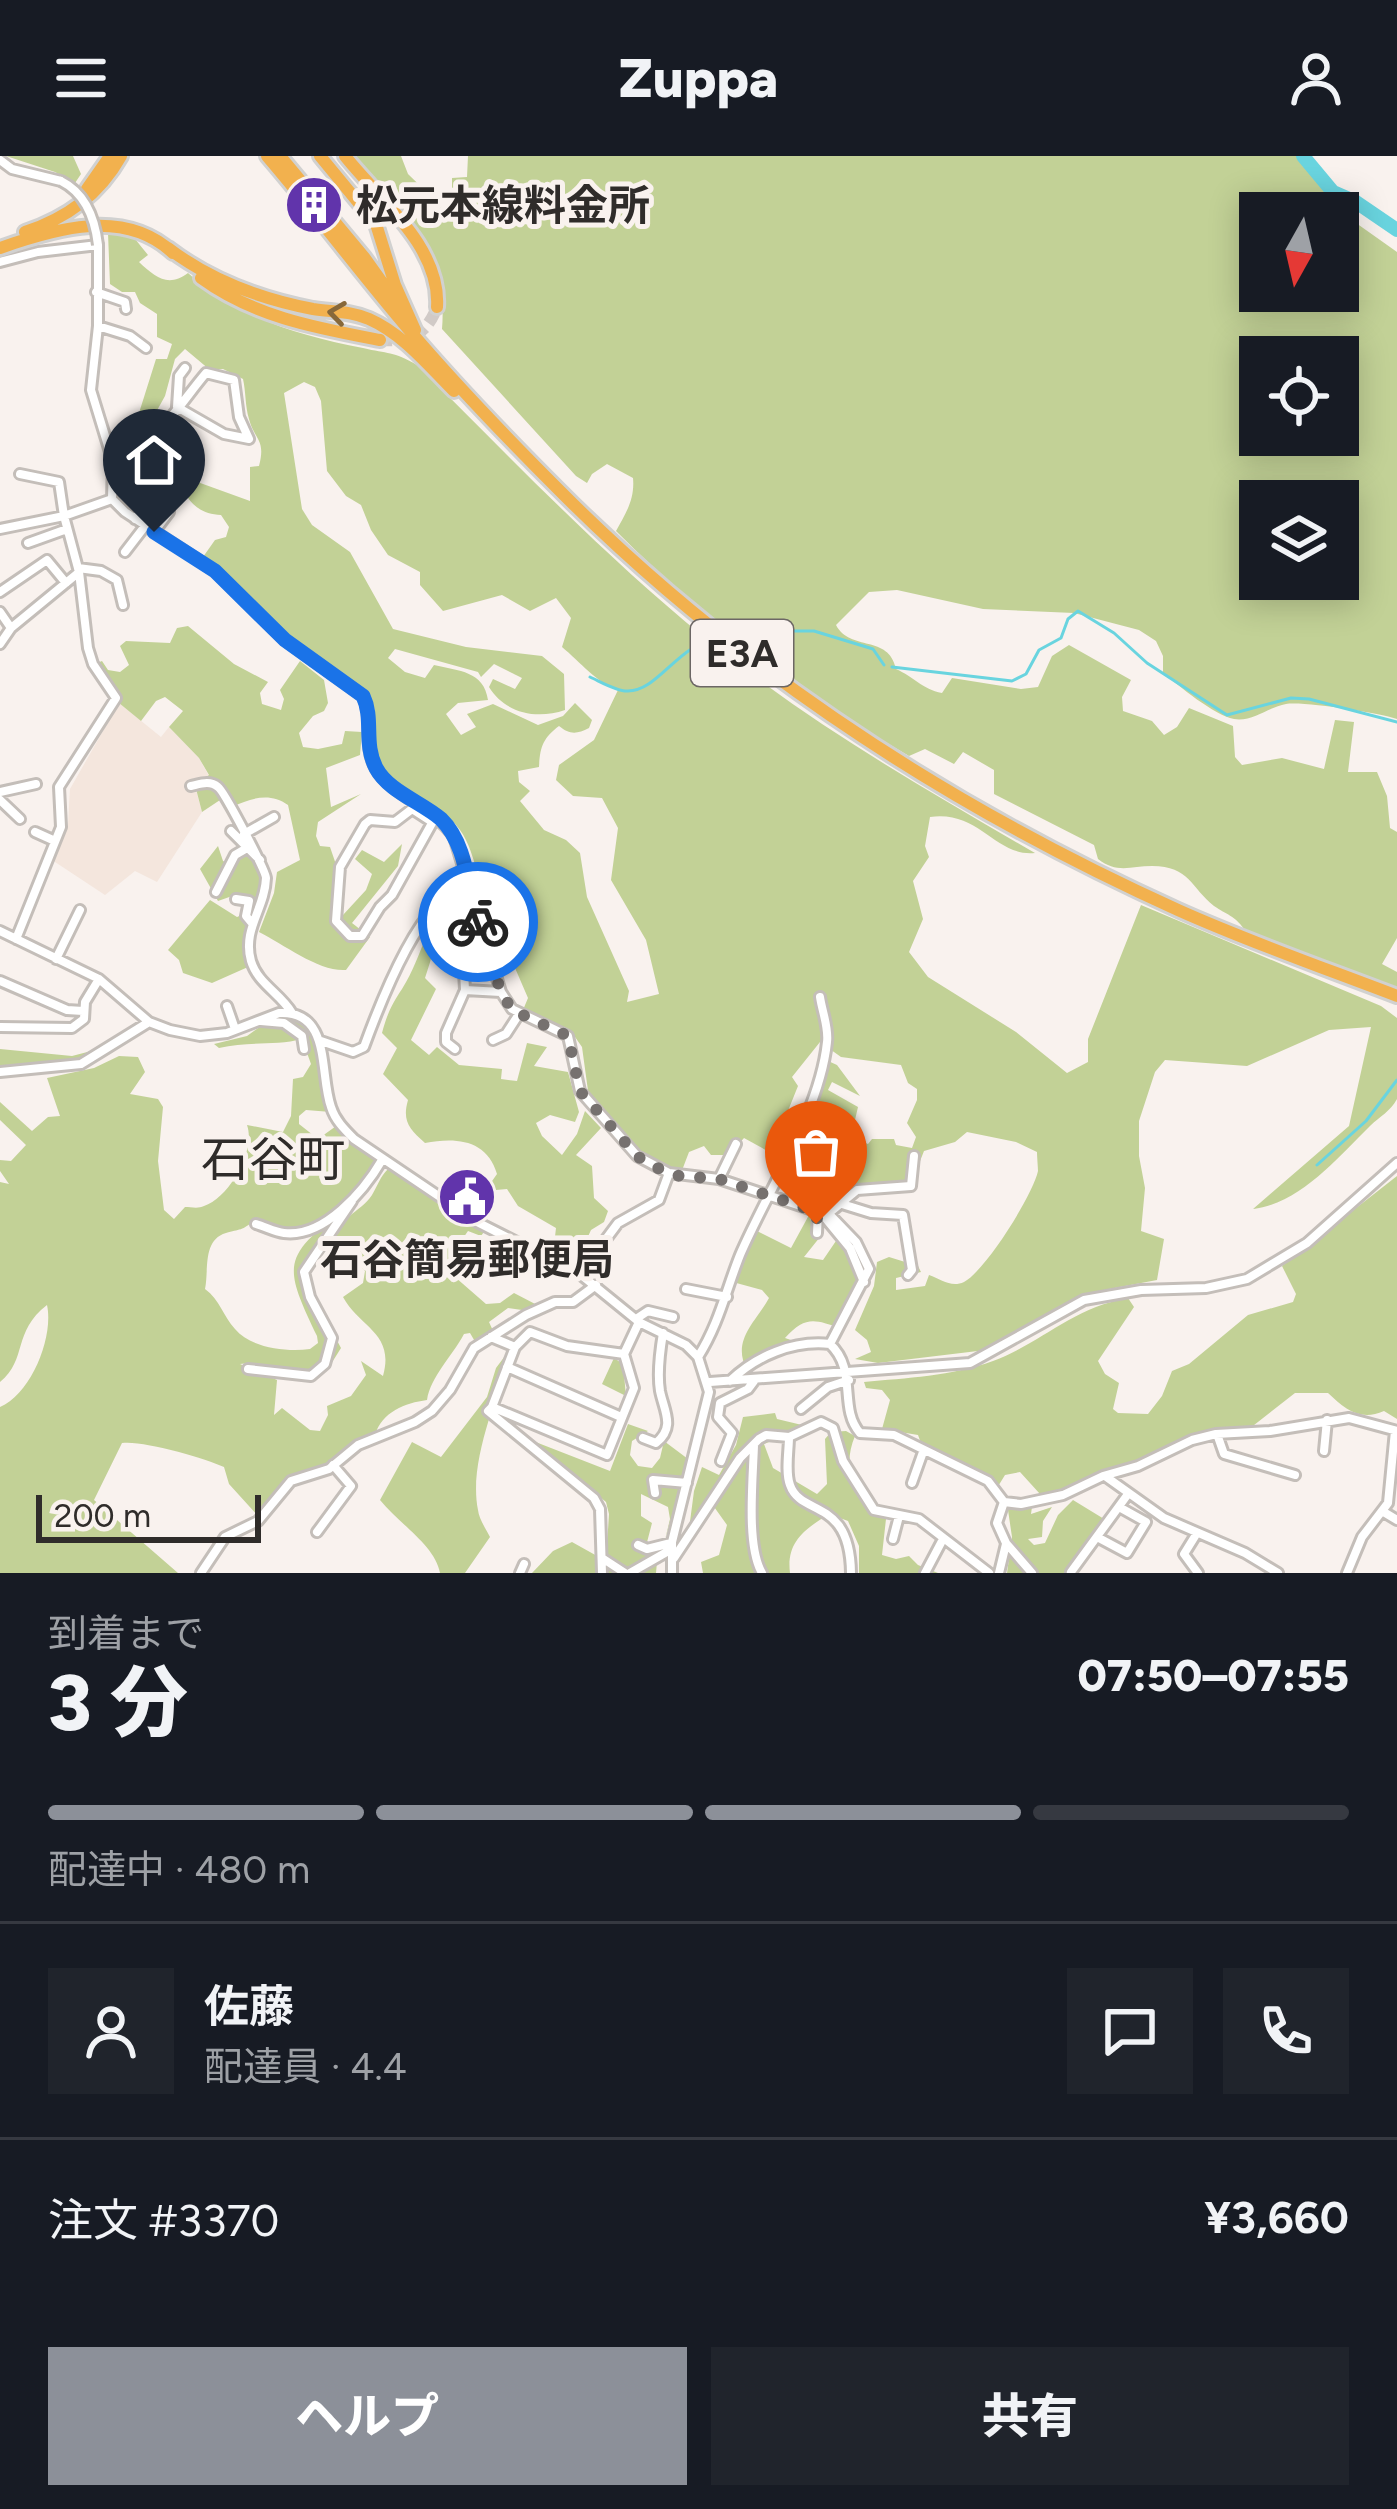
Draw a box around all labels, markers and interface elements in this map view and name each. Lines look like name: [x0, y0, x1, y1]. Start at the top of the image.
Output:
icon: menu: [48, 45, 114, 111]
icon: person: [1283, 45, 1349, 111]
text: Zuppa: [619, 46, 778, 111]
building icon: 松元本線料金所: [283, 174, 345, 236]
place label: 松元本線料金所: [356, 180, 650, 231]
north arrow: [1239, 192, 1359, 312]
map controls: [1239, 192, 1359, 600]
one-way arrow: [327, 300, 347, 326]
button: locate: [1239, 336, 1359, 456]
pin: [103, 409, 205, 532]
icon: home: [121, 427, 187, 493]
button: layers: [1239, 480, 1359, 600]
road number: E3A: [691, 620, 793, 686]
courier: [418, 862, 538, 982]
icon: bike: [445, 889, 511, 955]
pin: [765, 1101, 867, 1224]
icon: bag: [783, 1119, 849, 1185]
district label: 石谷町: [201, 1130, 345, 1188]
public building icon: 石谷簡易郵便局: [436, 1166, 498, 1228]
place label: 石谷簡易郵便局: [320, 1234, 614, 1285]
scale bar: [36, 1489, 261, 1542]
text: 200 m: [54, 1496, 151, 1535]
text: 到着まで: [48, 1610, 204, 1657]
text: 07:50–07:55: [1077, 1648, 1349, 1702]
text: 3 分: [48, 1656, 188, 1750]
text: 配達中 · 480 m: [48, 1846, 310, 1893]
button: person: [48, 1968, 174, 2094]
button: chat: [1067, 1968, 1193, 2094]
button: phone: [1223, 1968, 1349, 2094]
text: 佐藤: [204, 1979, 294, 2033]
text: 配達員 · 4.4: [204, 2043, 407, 2090]
text: ¥3,660: [1204, 2190, 1349, 2244]
text: 注文 #3370: [48, 2193, 279, 2247]
button: ヘルプ: [48, 2347, 687, 2485]
button: 共有: [711, 2347, 1349, 2485]

